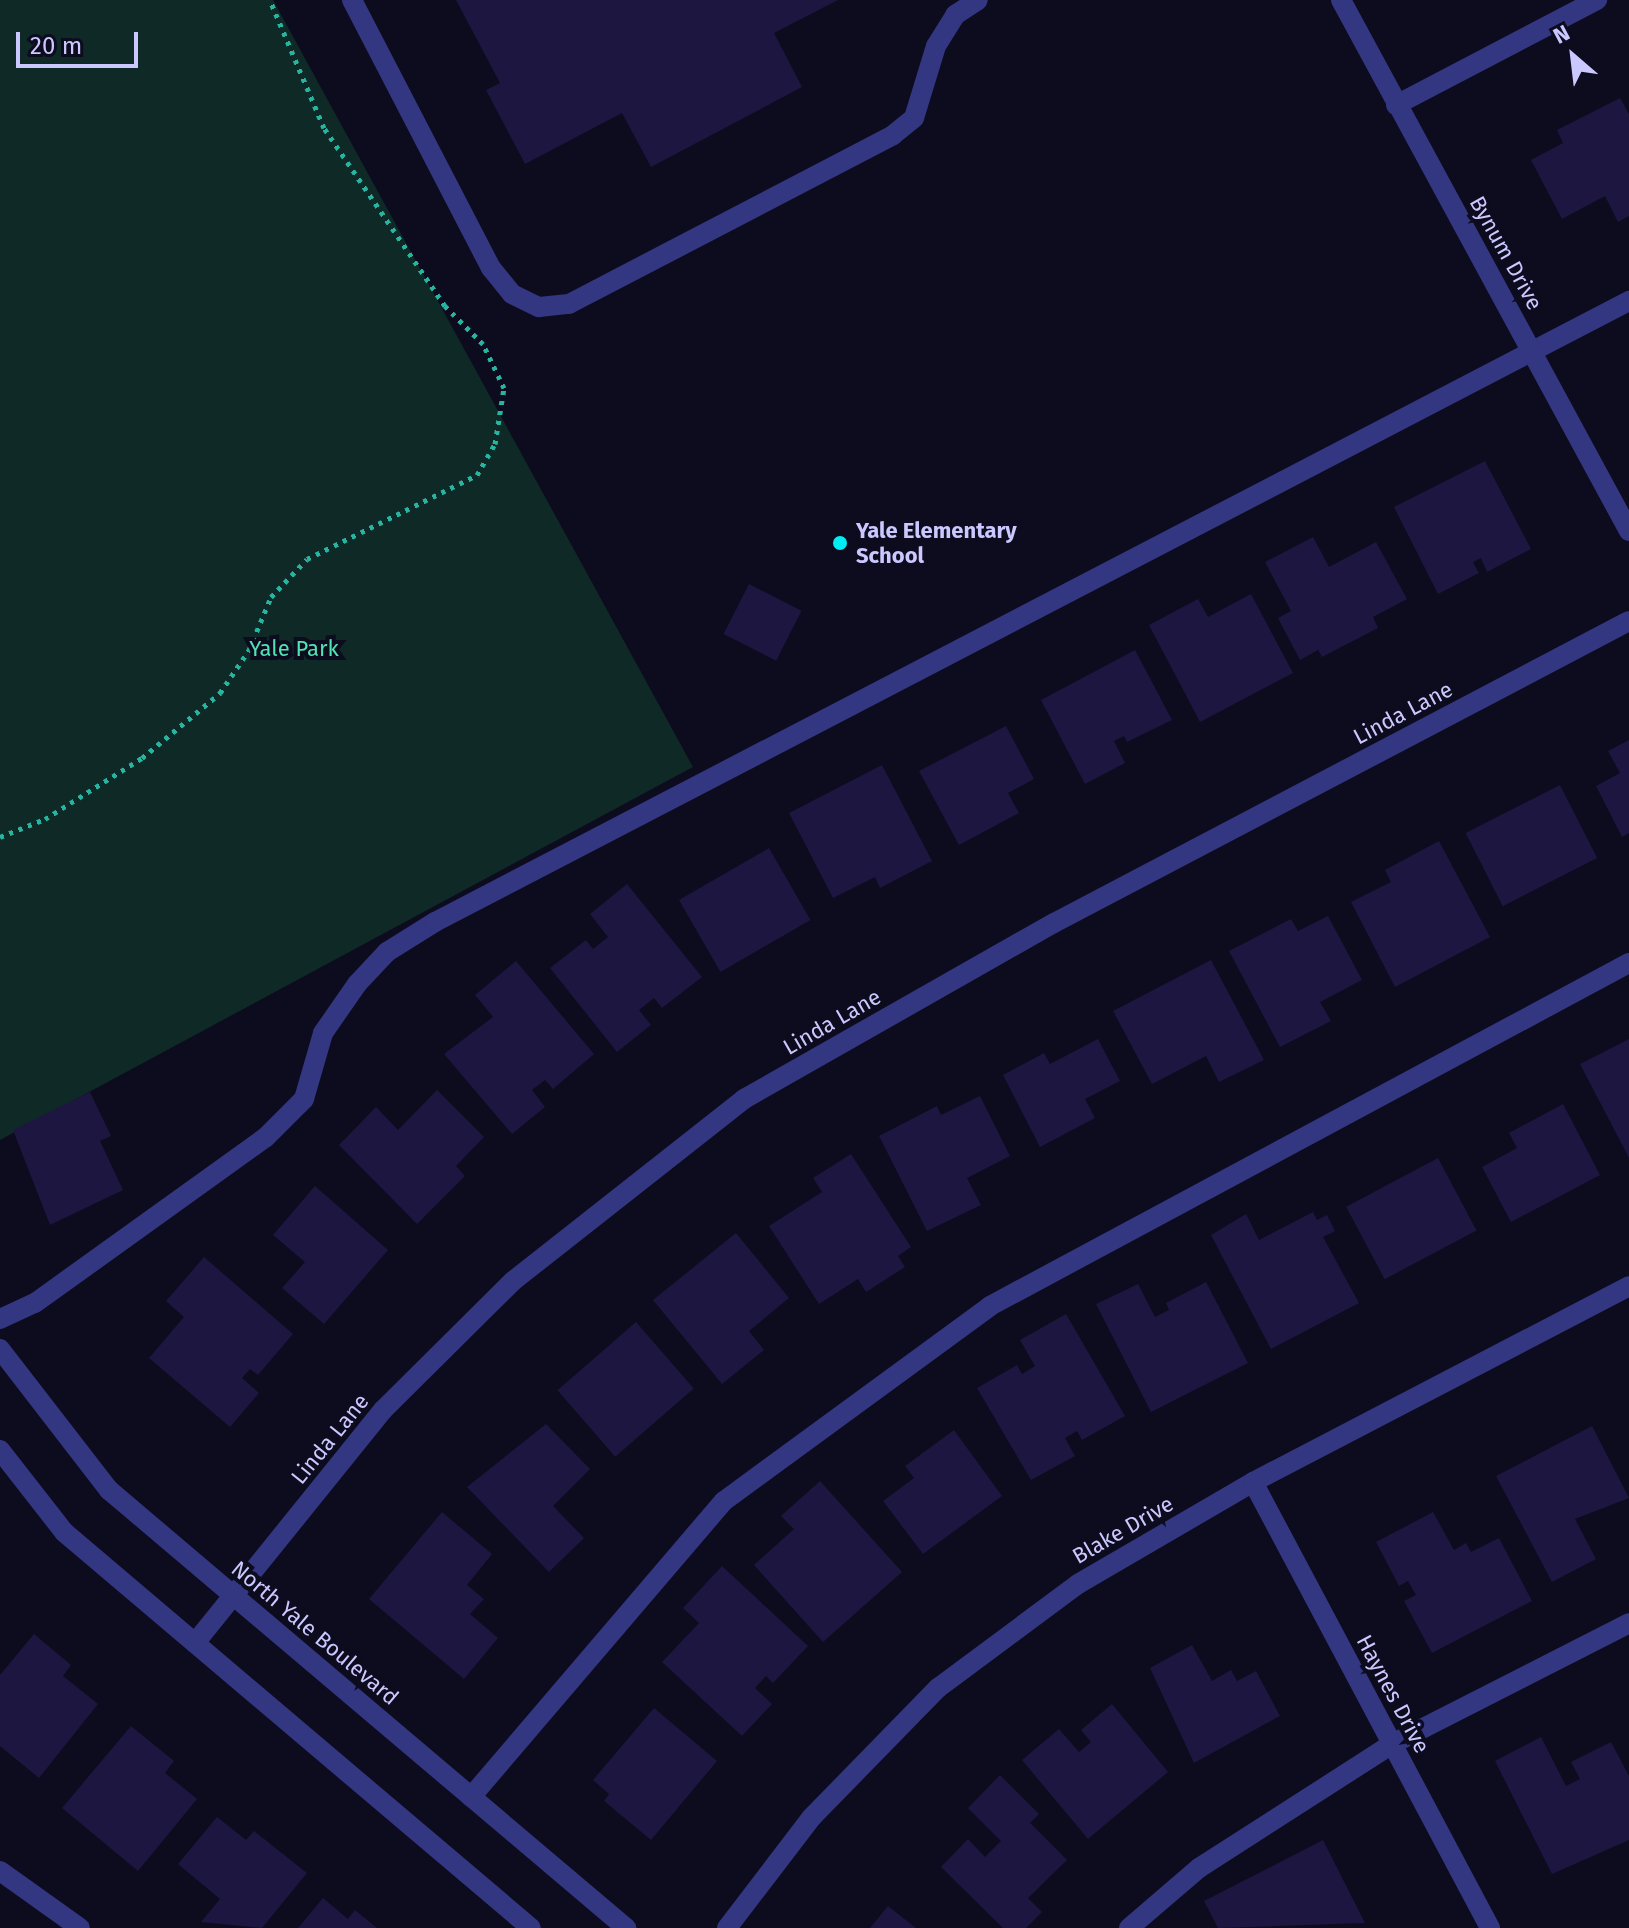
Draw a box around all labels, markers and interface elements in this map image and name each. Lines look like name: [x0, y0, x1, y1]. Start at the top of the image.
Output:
scale bar: [20, 16, 142, 66]
north arrow: [1533, 16, 1613, 96]
text: N: [1549, 19, 1574, 50]
text: 20 m: [30, 32, 82, 60]
street label: Bynum Drive: [1464, 191, 1548, 315]
place label: Yale Elementary School: [856, 517, 1017, 568]
marker: Yale Elementary School: [831, 534, 849, 552]
park label: Yale Park: [249, 636, 339, 662]
street label: Linda Lane: [1349, 676, 1457, 750]
street label: Linda Lane: [778, 983, 886, 1061]
street label: Linda Lane: [286, 1388, 374, 1490]
street label: Blake Drive: [1068, 1491, 1178, 1569]
street label: North Yale Boulevard: [226, 1555, 404, 1711]
street label: Haynes Drive: [1351, 1630, 1435, 1758]

